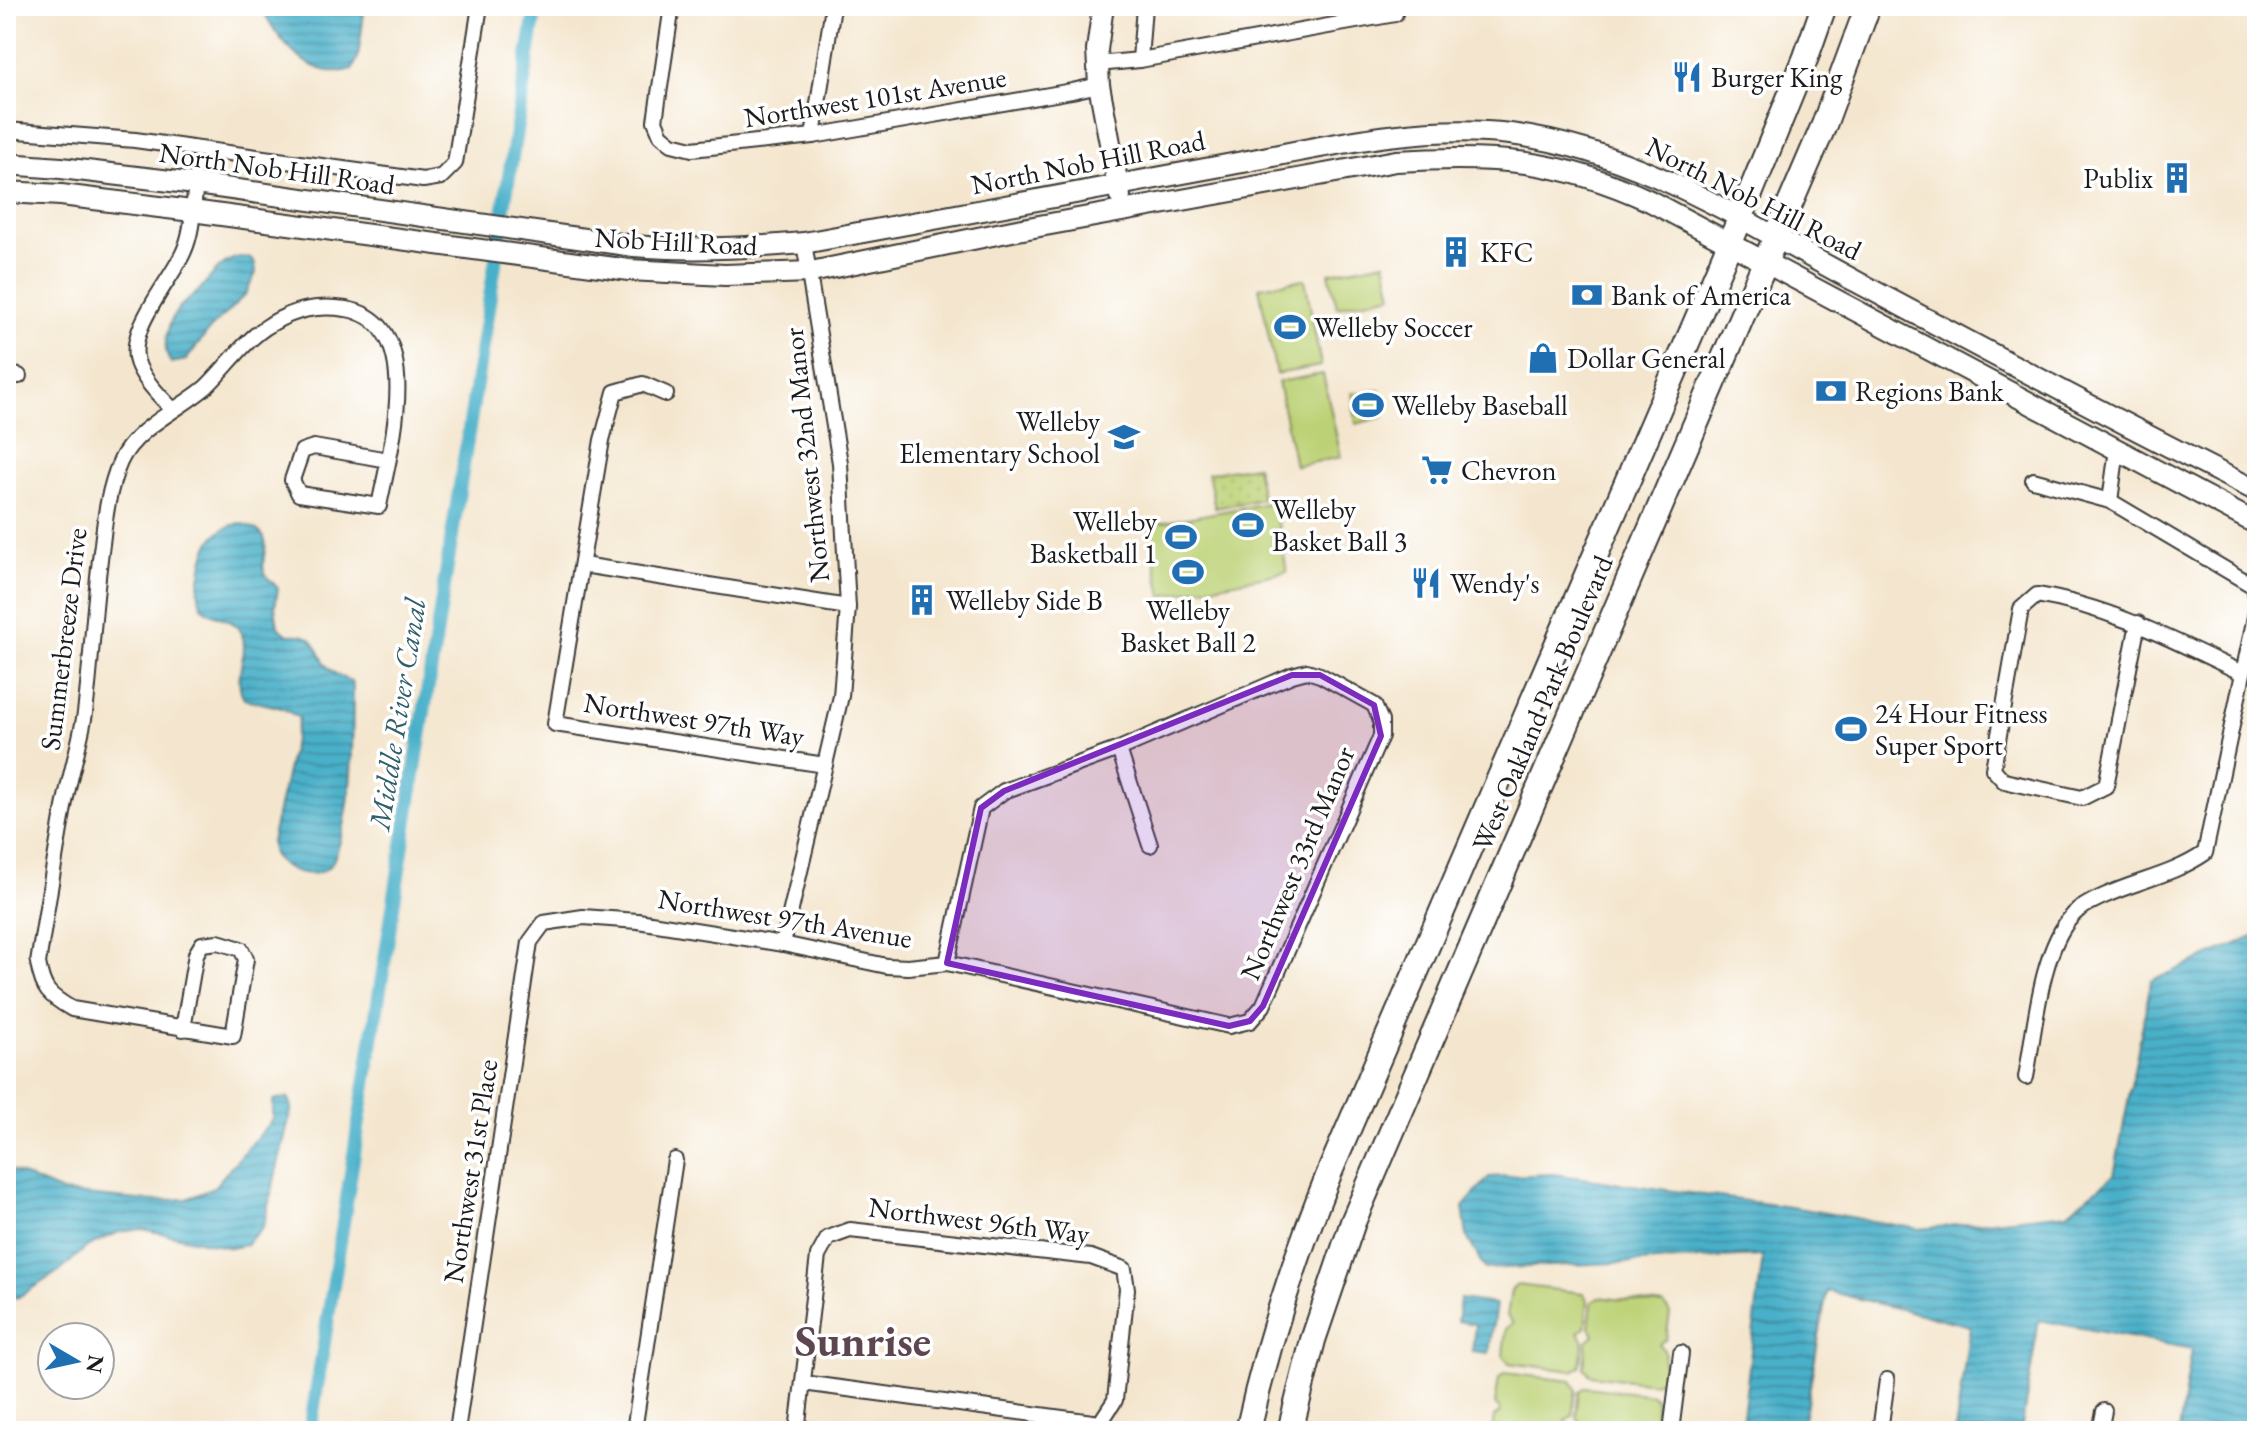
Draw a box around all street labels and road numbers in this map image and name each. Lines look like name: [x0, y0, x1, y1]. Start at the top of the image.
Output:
street label: Northwest 101st Avenue: [741, 58, 1009, 135]
street label: North Nob Hill Road: [968, 122, 1209, 202]
street label: North Nob Hill Road: [1640, 128, 1869, 268]
street label: North Nob Hill Road: [157, 134, 398, 202]
street label: Nob Hill Road: [594, 219, 759, 263]
street label: Northwest 32nd Manor: [775, 325, 837, 584]
street label: Summerbreeze Drive: [31, 526, 95, 752]
street label: West Oakland Park Boulevard: [1463, 549, 1621, 856]
street label: Northwest 97th Way: [581, 684, 807, 754]
street label: Northwest 33rd Manor: [1231, 740, 1363, 985]
street label: Northwest 97th Avenue: [655, 880, 915, 956]
street label: Northwest 31st Place: [435, 1056, 505, 1286]
street label: Northwest 96th Way: [866, 1189, 1092, 1252]

